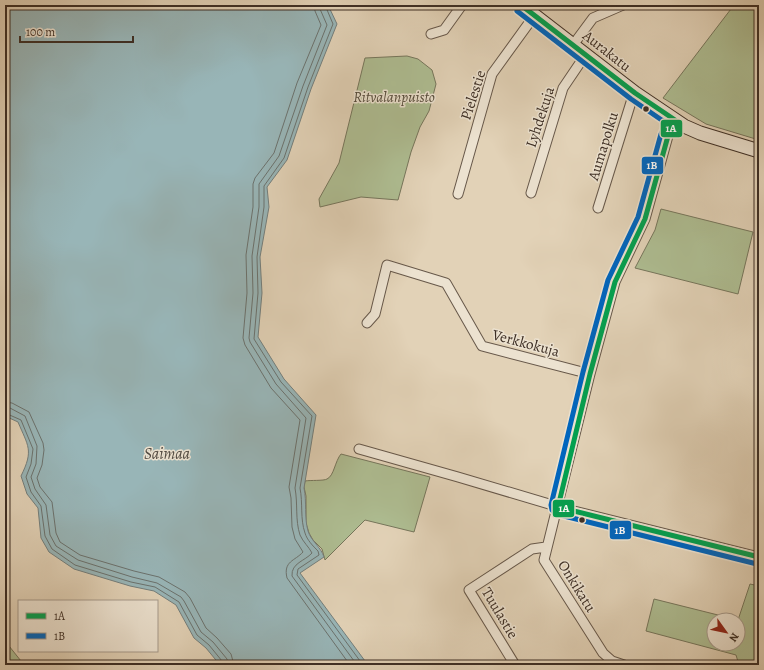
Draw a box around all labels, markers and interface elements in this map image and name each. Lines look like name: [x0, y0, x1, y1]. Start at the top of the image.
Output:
scale bar: [20, 18, 133, 44]
text: 100 m: [26, 24, 55, 40]
street label: Aurakatu: [578, 25, 636, 77]
street label: Pielestie: [456, 67, 491, 123]
street label: Lyhdekuja: [521, 84, 559, 150]
park label: Ritvalanpuisto: [353, 87, 435, 107]
unlabelled marker: [641, 104, 651, 114]
street label: Aumapolku: [583, 108, 623, 184]
line badge: 1A: [660, 119, 683, 138]
text: 1A: [666, 121, 677, 136]
line badge: 1B: [641, 156, 664, 175]
text: 1B: [647, 158, 658, 173]
street label: Verkkokuja: [489, 324, 562, 362]
water label: Saimaa: [144, 443, 191, 465]
line badge: 1A: [552, 499, 575, 518]
text: 1A: [559, 501, 570, 516]
unlabelled marker: [577, 515, 587, 525]
line badge: 1B: [609, 520, 632, 540]
text: 1B: [615, 523, 626, 538]
street label: Onkikatu: [553, 556, 601, 616]
street label: Tuulastie: [477, 584, 523, 643]
legend: [18, 600, 158, 652]
text: 1A: [54, 608, 66, 624]
north arrow: [706, 612, 746, 652]
text: 1B: [54, 628, 65, 644]
text: N: [725, 630, 742, 645]

